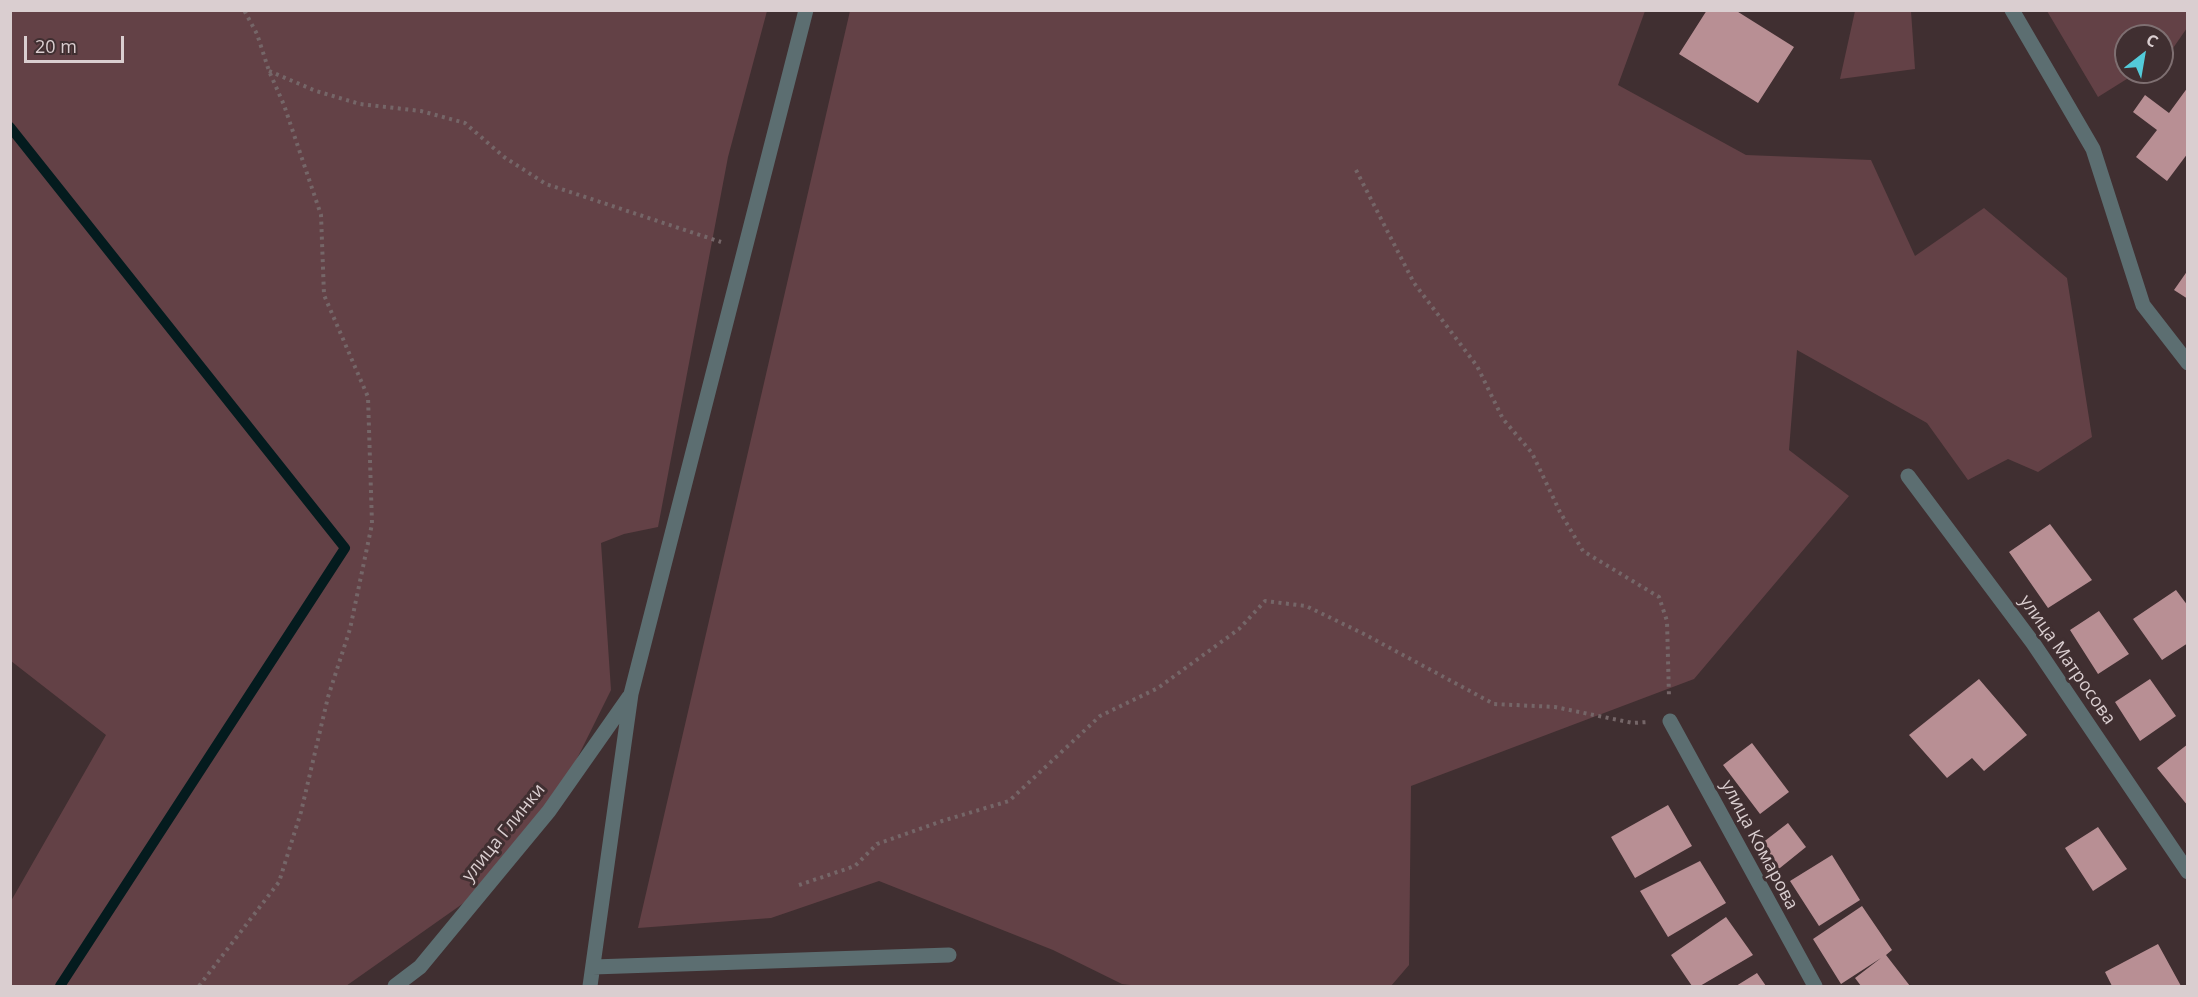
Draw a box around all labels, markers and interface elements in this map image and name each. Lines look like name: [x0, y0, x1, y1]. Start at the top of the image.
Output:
scale bar: [27, 24, 128, 62]
north arrow: [2114, 24, 2174, 84]
text: С: [2142, 28, 2162, 52]
text: 20 m: [35, 34, 77, 58]
street label: улица Матросова: [2014, 591, 2120, 729]
street label: улица Комарова: [1716, 776, 1802, 914]
street label: улица Глинки: [458, 780, 550, 886]

